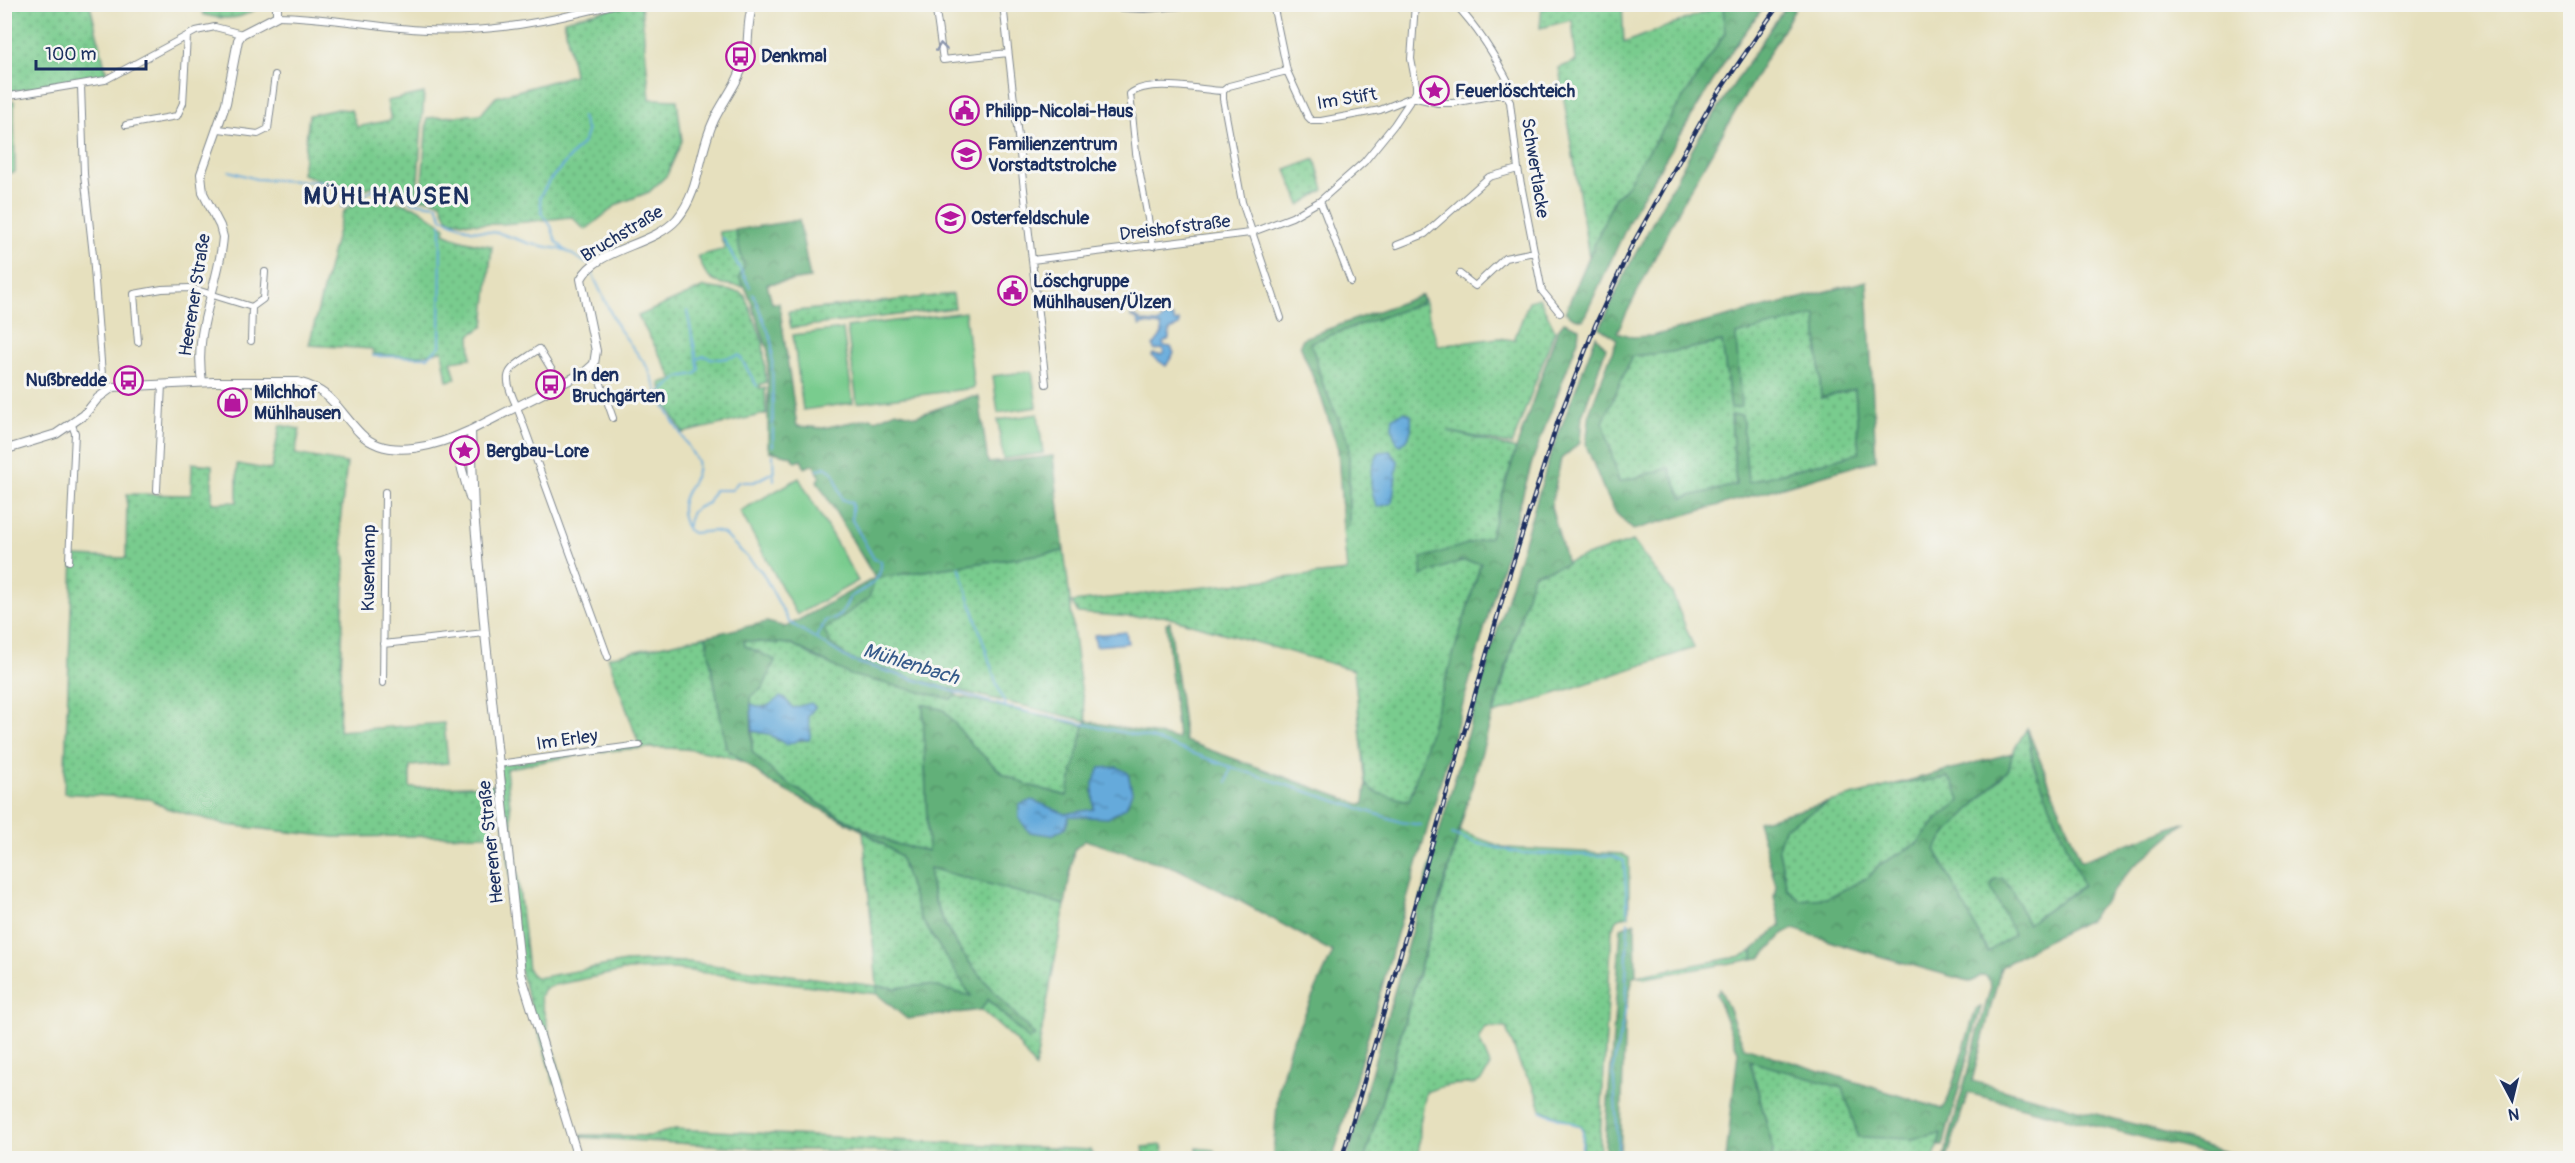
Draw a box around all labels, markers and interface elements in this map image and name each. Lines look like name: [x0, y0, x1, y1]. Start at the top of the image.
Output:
scale bar: [36, 33, 146, 71]
bus stop icon: Denkmal: [724, 40, 756, 72]
one-way arrow: [935, 42, 947, 51]
text: 100 m: [45, 43, 97, 66]
place label: Denkmal: [761, 45, 827, 68]
place icon: Feuerlöschteich: [1418, 75, 1450, 107]
place label: Feuerlöschteich: [1455, 80, 1576, 103]
street label: Im Stift: [1315, 83, 1379, 115]
public building icon: Philipp-Nicolai-Haus: [948, 95, 980, 127]
place label: Philipp-Nicolai-Haus: [985, 100, 1134, 123]
street label: Schwertlacke: [1516, 116, 1554, 220]
place label: Familienzentrum Vorstadtstrolche: [988, 133, 1118, 177]
school or university icon: Familienzentrum Vorstadtstrolche: [951, 138, 983, 170]
district label: MÜHLHAUSEN: [303, 182, 471, 211]
street label: Bruchstraße: [577, 200, 667, 268]
school or university icon: Osterfeldschule: [934, 202, 966, 234]
place label: Osterfeldschule: [971, 207, 1090, 230]
street label: Dreishofstraße: [1118, 210, 1232, 246]
street label: Heerener Straße: [174, 232, 216, 358]
place label: Löschgruppe Mühlhausen/Ülzen: [1033, 270, 1171, 314]
public building icon: Löschgruppe Mühlhausen/Ülzen: [996, 275, 1028, 307]
bus stop icon: Nußbredde: [112, 364, 144, 396]
place label: In den Bruchgärten: [572, 364, 665, 408]
place label: Nußbredde: [25, 369, 108, 392]
bus stop icon: In den Bruchgärten: [535, 369, 567, 401]
place label: Milchhof Mühlhausen: [254, 381, 341, 425]
shop icon: Milchhof Mühlhausen: [217, 386, 249, 418]
place icon: Bergbau-Lore: [449, 435, 481, 467]
place label: Bergbau-Lore: [486, 440, 590, 463]
street label: Kusenkamp: [357, 524, 381, 612]
water label: Mühlenbach: [860, 638, 963, 691]
street label: Im Erley: [535, 724, 599, 756]
street label: Heerener Straße: [473, 779, 509, 905]
north arrow: [2482, 1070, 2542, 1130]
text: N: [2507, 1103, 2520, 1125]

